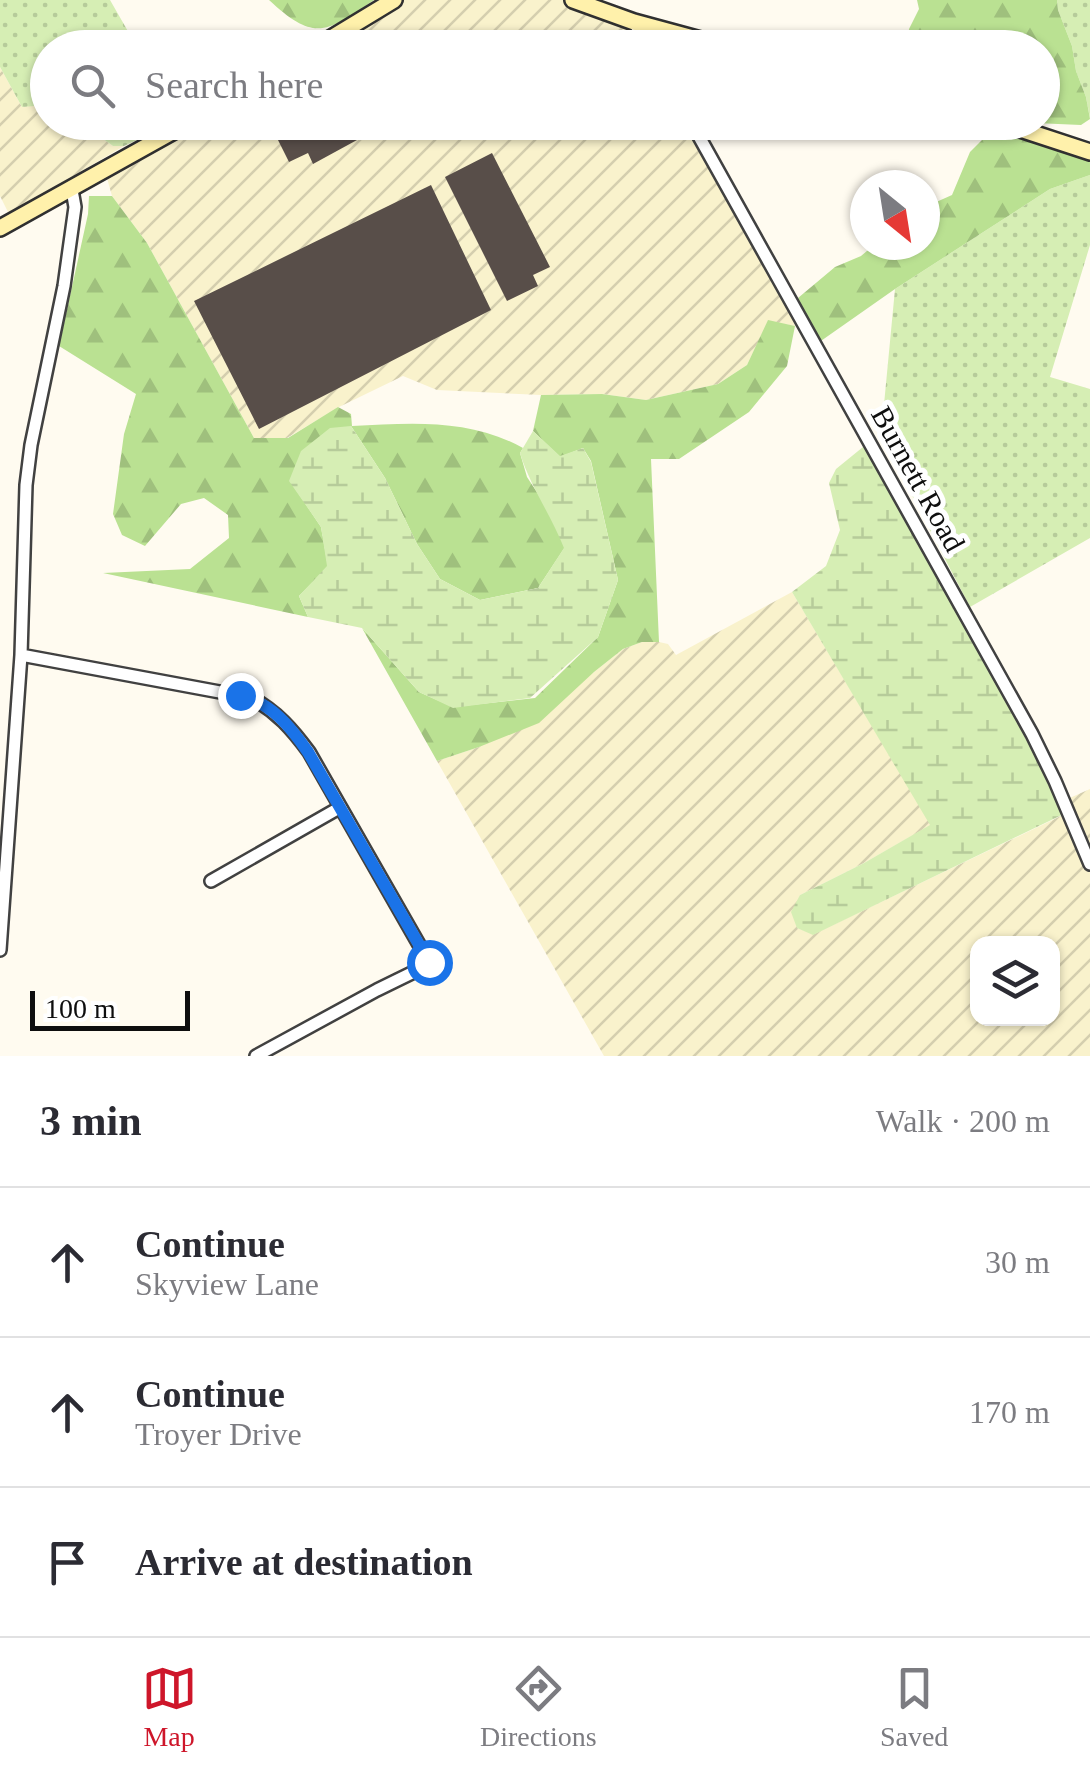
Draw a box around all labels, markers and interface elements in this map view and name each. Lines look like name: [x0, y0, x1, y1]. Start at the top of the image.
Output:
search box: [30, 30, 1060, 140]
icon: search: [65, 58, 120, 113]
text: Search here: [145, 64, 323, 106]
north arrow: [850, 170, 940, 260]
street label: Burnett Road: [865, 400, 972, 557]
route end: [218, 673, 264, 719]
map controls: [970, 936, 1060, 1026]
button: layers: [970, 936, 1060, 1026]
route start: [407, 940, 453, 986]
scale bar: [30, 986, 190, 1030]
text: 100 m: [45, 993, 116, 1024]
text: 3 min: [40, 1098, 142, 1144]
text: Walk · 200 m: [876, 1103, 1050, 1139]
text: Continue: [135, 1223, 285, 1265]
icon: ahead: [40, 1235, 95, 1290]
text: 30 m: [985, 1244, 1050, 1280]
text: Skyview Lane: [135, 1266, 319, 1302]
text: Continue: [135, 1373, 285, 1415]
icon: ahead: [40, 1385, 95, 1440]
text: 170 m: [969, 1394, 1050, 1430]
text: Troyer Drive: [135, 1416, 302, 1452]
icon: arrive: [40, 1535, 95, 1590]
text: Arrive at destination: [135, 1541, 473, 1583]
tab: Map: [142, 1661, 197, 1753]
tab: Directions: [480, 1661, 597, 1753]
tab: Saved: [880, 1661, 948, 1753]

